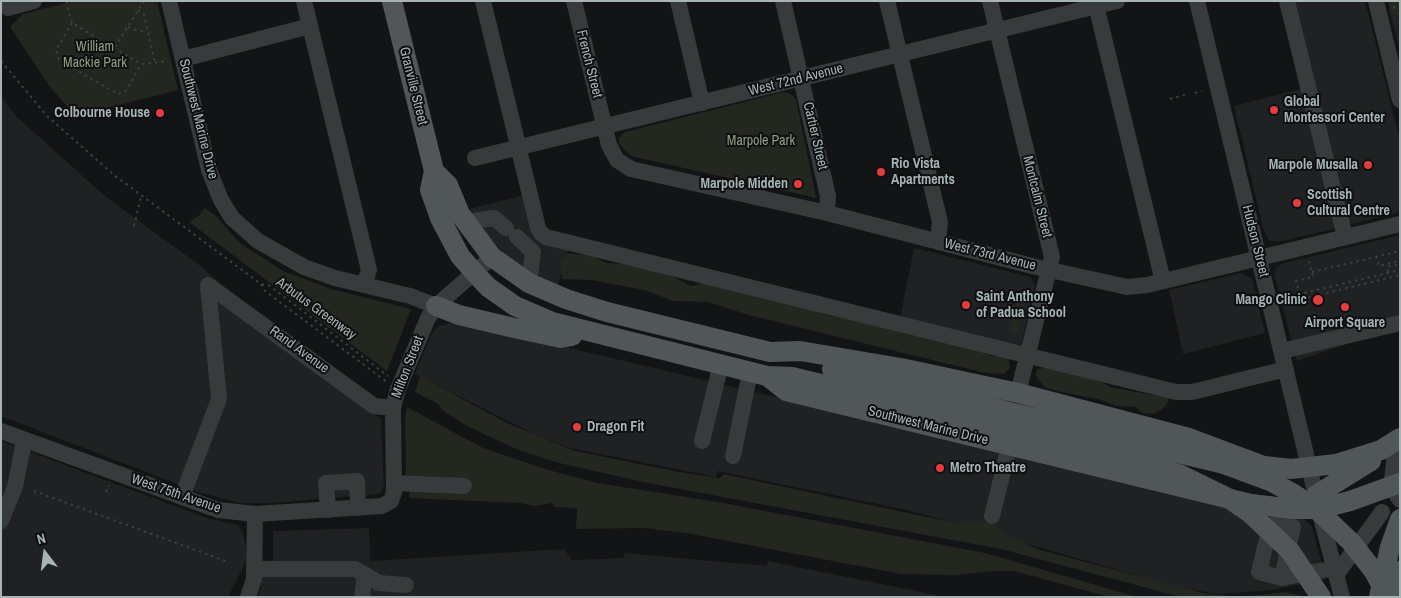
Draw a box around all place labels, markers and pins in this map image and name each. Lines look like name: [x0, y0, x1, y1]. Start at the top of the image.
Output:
place label: Global Montessori Center: [1284, 94, 1385, 126]
marker: Global Montessori Center: [1268, 104, 1280, 116]
place label: Colbourne House: [54, 105, 150, 121]
marker: Colbourne House: [154, 107, 166, 119]
place label: Rio Vista Apartments: [891, 156, 955, 188]
place label: Marpole Musalla: [1269, 157, 1358, 173]
marker: Marpole Musalla: [1362, 159, 1374, 171]
marker: Rio Vista Apartments: [875, 166, 887, 178]
place label: Marpole Midden: [701, 176, 788, 192]
marker: Marpole Midden: [792, 178, 804, 190]
place label: Scottish Cultural Centre: [1307, 187, 1390, 220]
marker: Scottish Cultural Centre: [1291, 197, 1303, 209]
place label: Saint Anthony of Padua School: [976, 289, 1066, 322]
place label: Mango Clinic: [1236, 292, 1307, 308]
marker: Mango Clinic: [1311, 293, 1325, 307]
marker: Saint Anthony of Padua School: [960, 299, 972, 311]
marker: Airport Square: [1339, 301, 1351, 313]
place label: Airport Square: [1305, 315, 1385, 331]
place label: Dragon Fit: [587, 419, 644, 435]
marker: Dragon Fit: [571, 421, 583, 433]
place label: Metro Theatre: [950, 460, 1026, 476]
marker: Metro Theatre: [934, 462, 946, 474]

